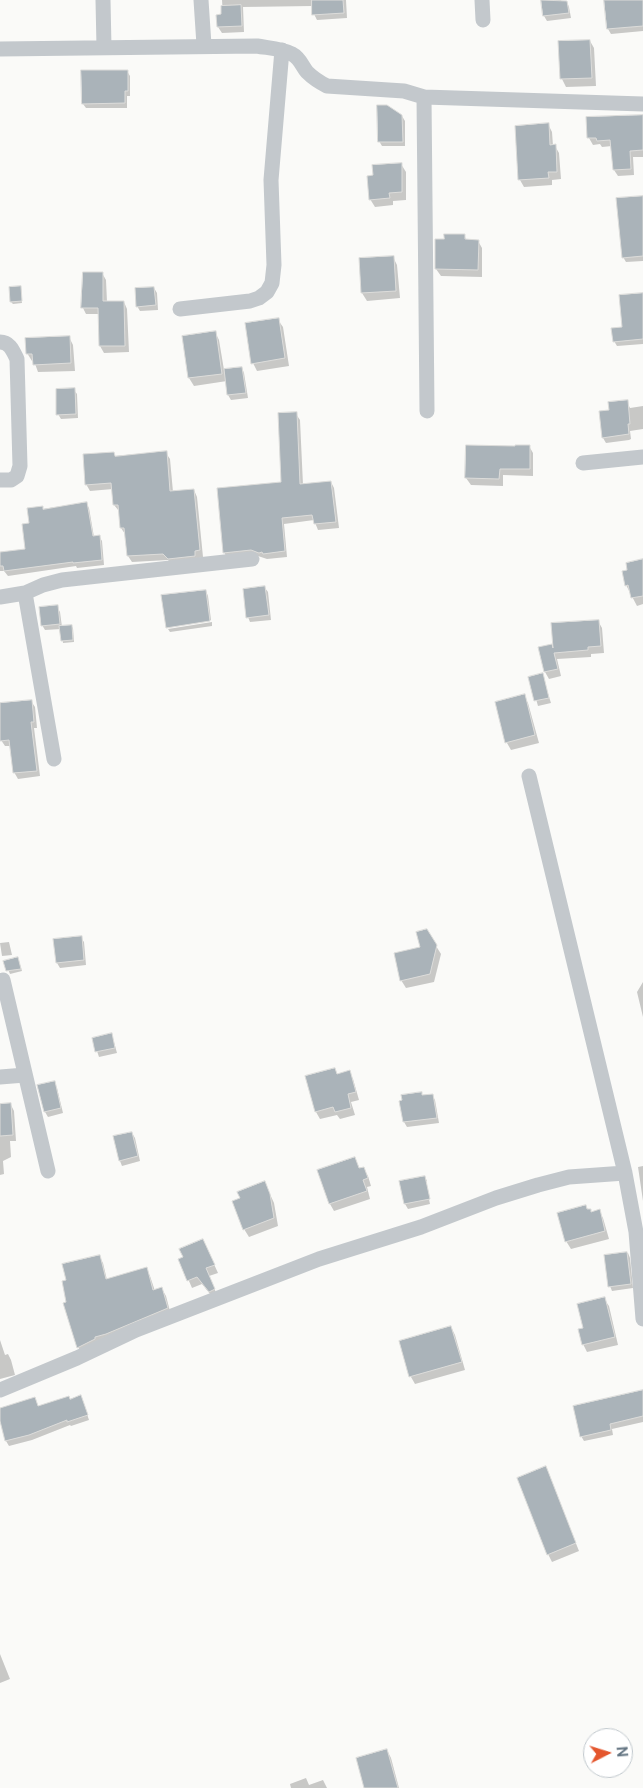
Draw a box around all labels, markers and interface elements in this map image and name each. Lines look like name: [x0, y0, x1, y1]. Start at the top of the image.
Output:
north arrow: [583, 1728, 633, 1778]
text: N: [613, 1746, 630, 1758]

